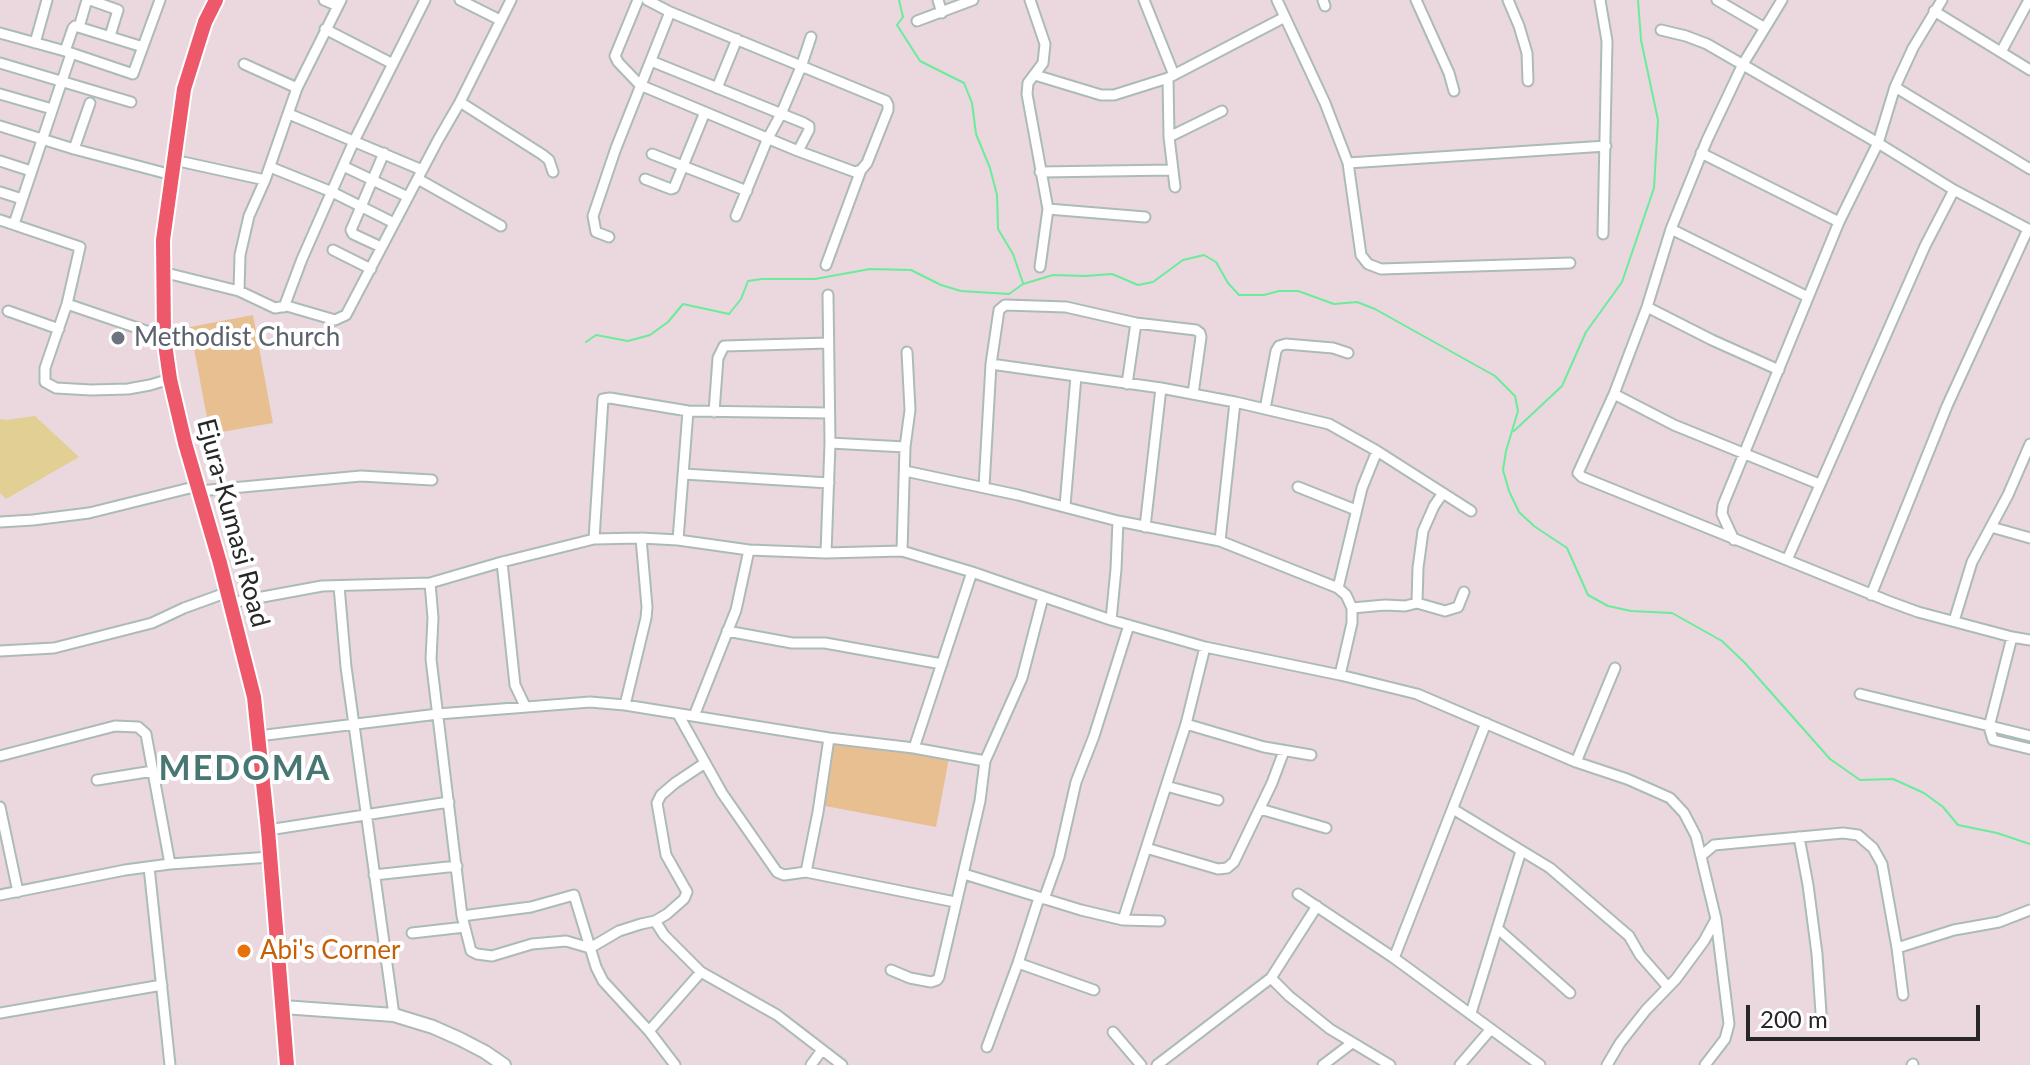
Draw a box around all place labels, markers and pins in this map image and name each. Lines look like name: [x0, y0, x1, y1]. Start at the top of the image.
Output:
place label: Methodist Church: [134, 322, 340, 354]
marker: Methodist Church: [109, 329, 127, 347]
place label: Abi's Corner: [260, 935, 400, 967]
marker: Abi's Corner: [235, 942, 253, 960]

